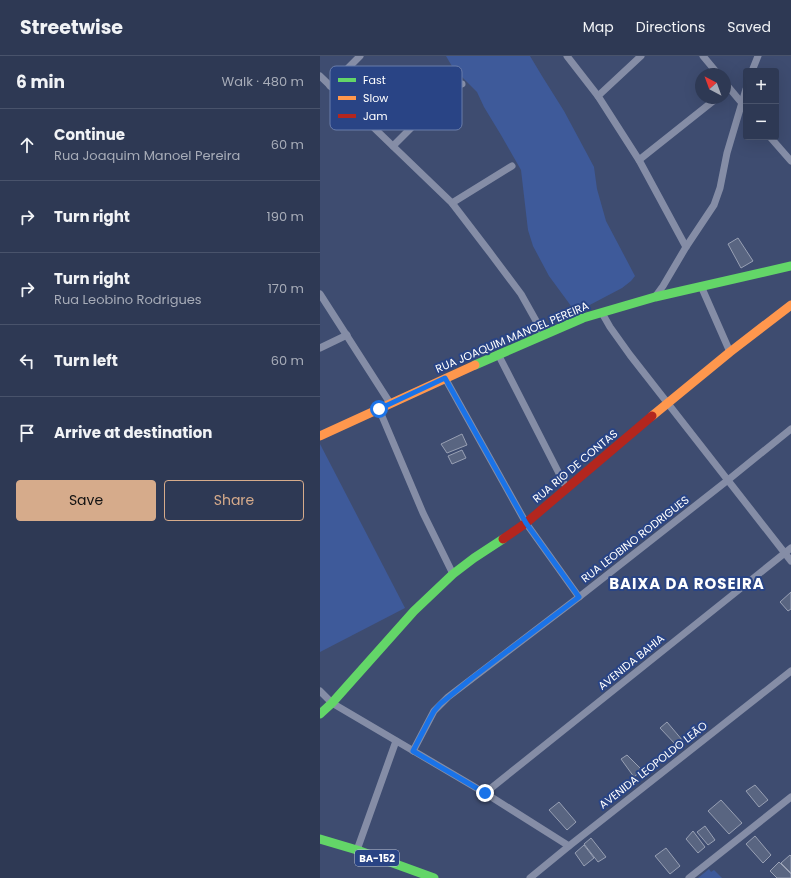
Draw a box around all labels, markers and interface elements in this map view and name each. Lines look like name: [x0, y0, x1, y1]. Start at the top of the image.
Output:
text: Streetwise: [20, 14, 123, 41]
text: Map: [583, 17, 614, 37]
text: Directions: [636, 17, 705, 37]
text: Saved: [727, 17, 771, 37]
legend: [330, 66, 462, 130]
north arrow: [695, 68, 731, 104]
map controls: [743, 68, 779, 140]
button: +: [743, 68, 779, 104]
text: 6 min: [16, 70, 65, 94]
text: Walk · 480 m: [222, 72, 304, 91]
text: Fast: [363, 72, 386, 88]
text: Slow: [363, 90, 388, 106]
button: −: [743, 104, 779, 140]
text: Jam: [363, 108, 388, 124]
text: Continue: [54, 124, 125, 145]
icon: ahead: [16, 134, 38, 156]
text: 60 m: [271, 135, 304, 154]
text: Rua Joaquim Manoel Pereira: [54, 146, 240, 165]
icon: right: [16, 206, 38, 228]
text: Turn right: [54, 206, 130, 227]
text: 190 m: [267, 207, 304, 226]
text: Turn right: [54, 268, 130, 289]
icon: right: [16, 278, 38, 300]
text: 170 m: [268, 279, 304, 298]
text: Rua Leobino Rodrigues: [54, 290, 202, 309]
street label: RUA JOAQUIM MANOEL PEREIRA: [433, 297, 592, 377]
icon: left: [16, 350, 38, 372]
text: Turn left: [54, 350, 118, 371]
text: 60 m: [271, 351, 304, 370]
route start: [370, 400, 388, 418]
icon: arrive: [16, 422, 38, 444]
text: Arrive at destination: [54, 422, 212, 443]
street label: RUA RIO DE CONTAS: [529, 426, 621, 506]
button: Save: [16, 480, 156, 521]
button: Share: [164, 480, 304, 521]
street label: RUA LEOBINO RODRIGUES: [578, 492, 692, 586]
district label: BAIXA DA ROSEIRA: [609, 573, 765, 594]
street label: AVENIDA BAHIA: [595, 630, 668, 694]
street label: AVENIDA LEOPOLDO LEÃO: [595, 717, 711, 812]
route end: [476, 784, 494, 802]
road number: BA-152: [355, 850, 399, 866]

